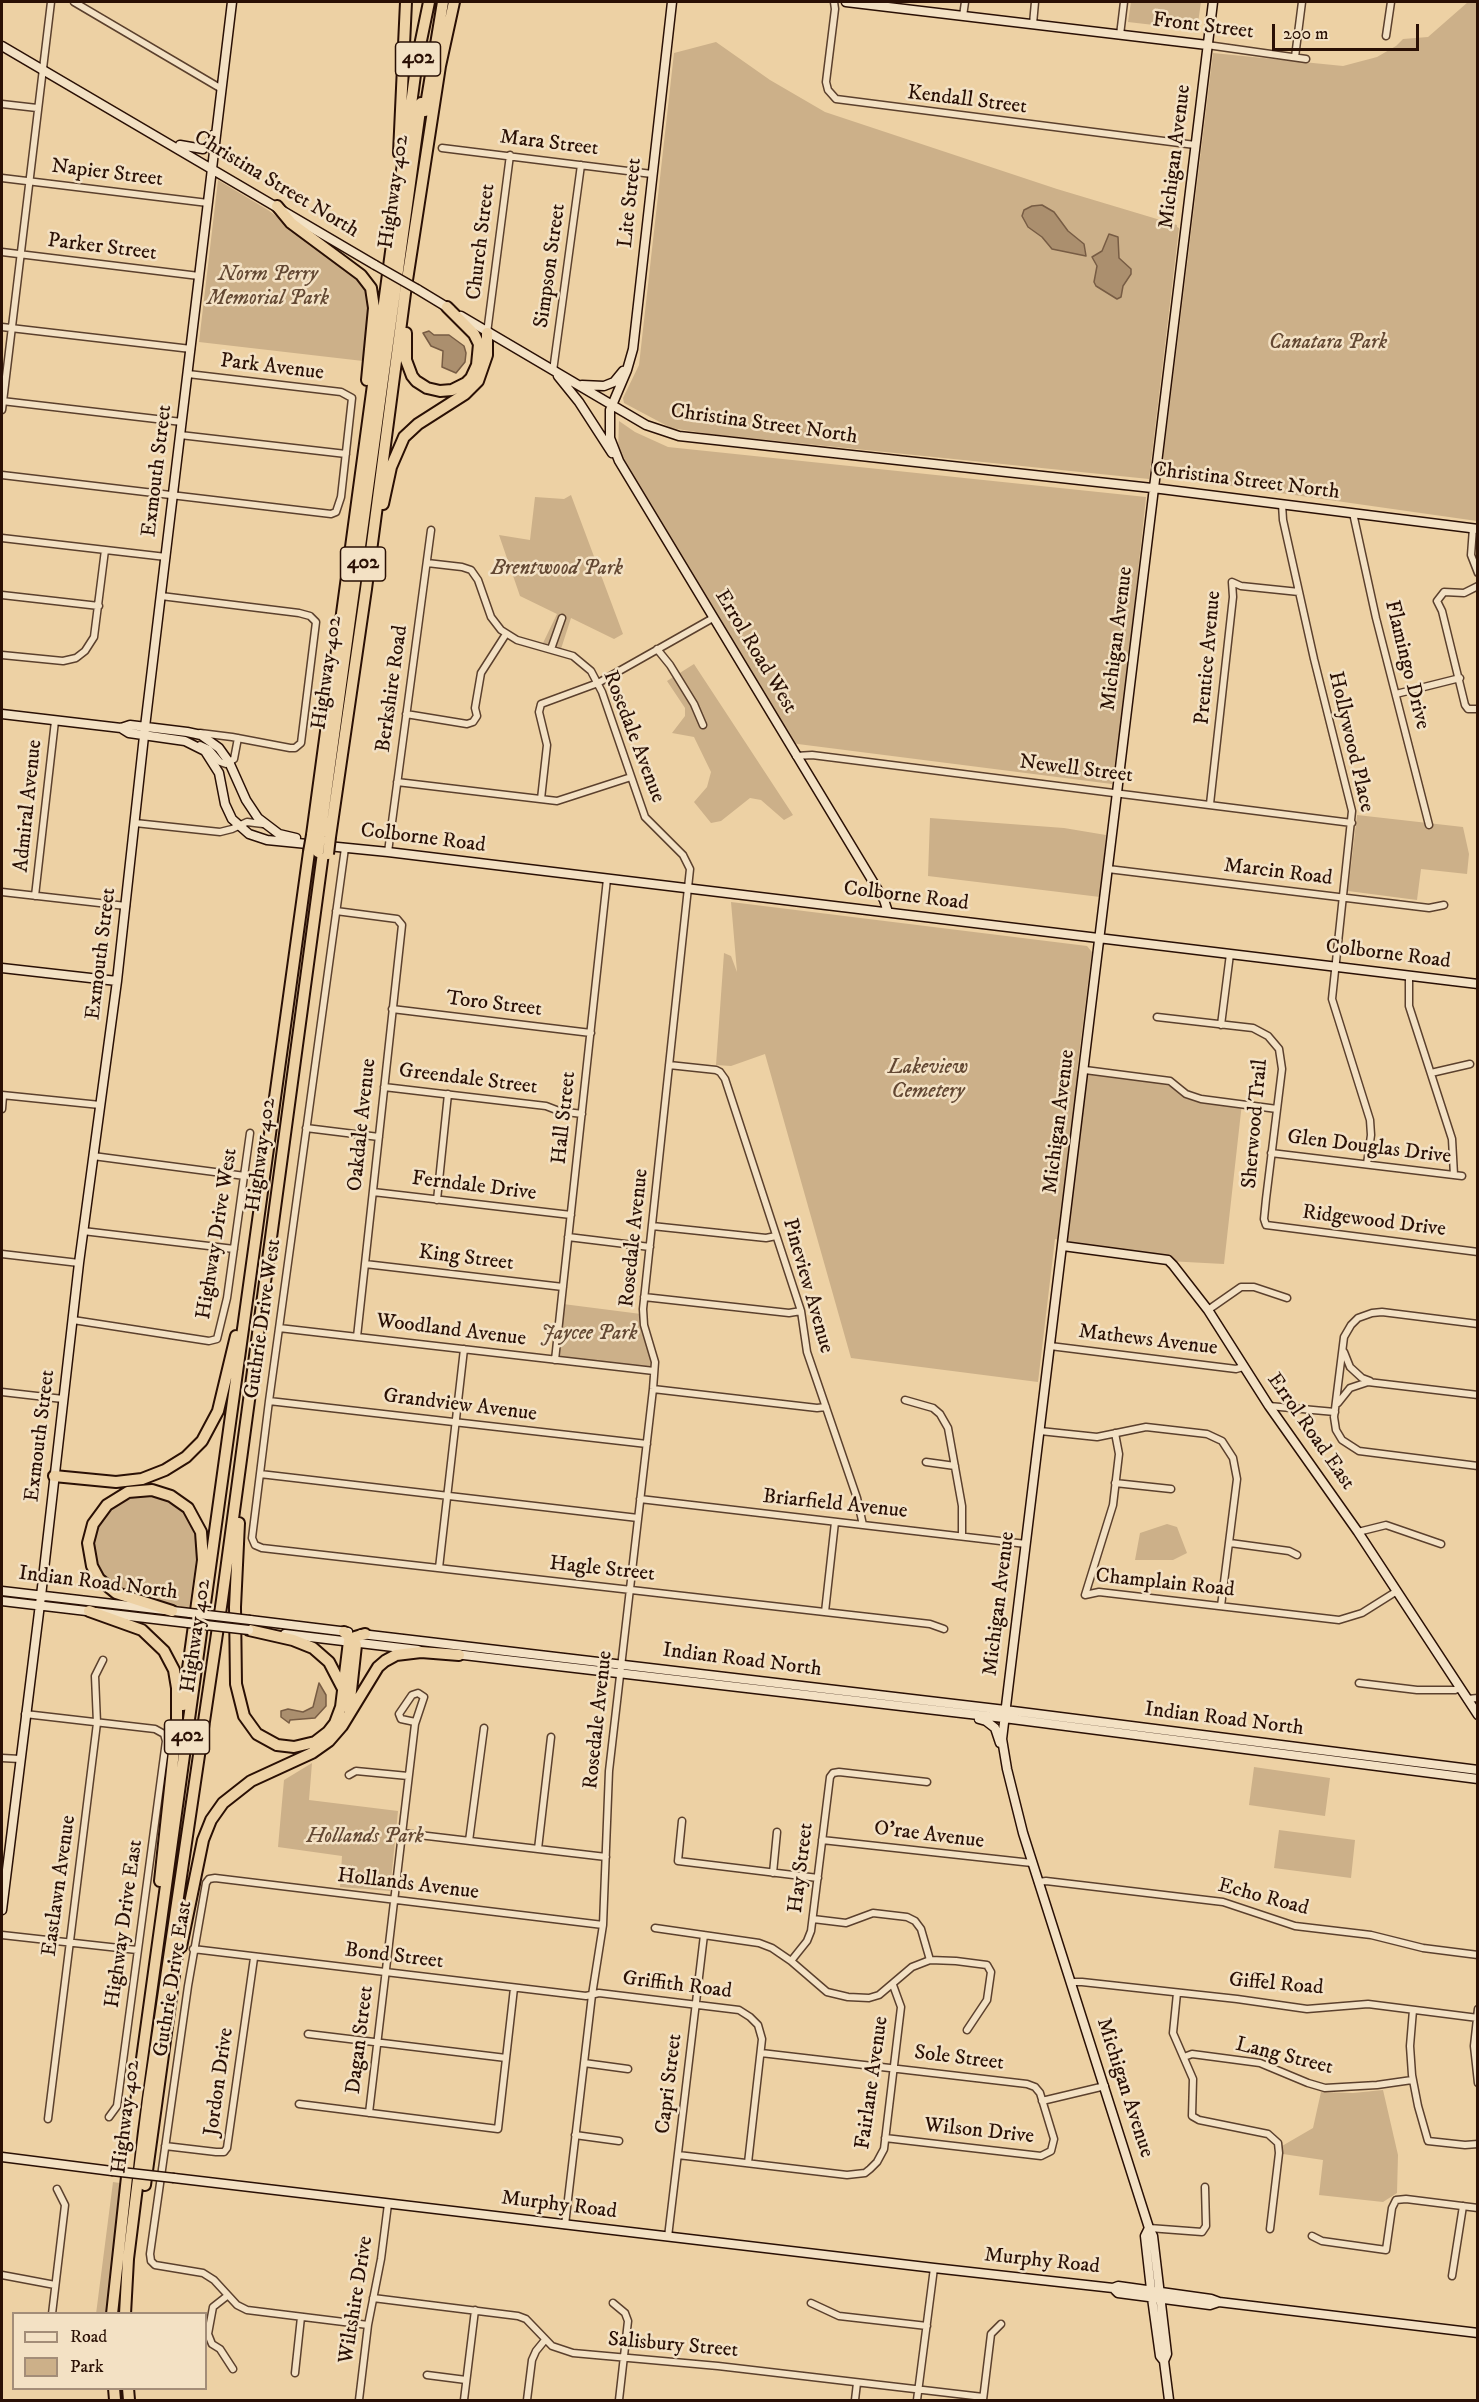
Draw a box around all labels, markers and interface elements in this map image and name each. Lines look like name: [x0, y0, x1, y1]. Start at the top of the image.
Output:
street label: Front Street: [1151, 8, 1255, 46]
scale bar: [1275, 12, 1422, 50]
text: 200 m: [1283, 23, 1329, 45]
road number: 402: [396, 42, 440, 76]
street label: Kendall Street: [906, 81, 1028, 121]
street label: Michigan Avenue: [1155, 83, 1197, 231]
street label: Mara Street: [498, 125, 600, 163]
street label: Christina Street North: [189, 126, 363, 244]
street label: Highway 402: [375, 134, 415, 250]
street label: Napier Street: [50, 155, 164, 193]
street label: Lite Street: [614, 157, 648, 249]
street label: Church Street: [462, 182, 502, 302]
street label: Simpson Street: [530, 202, 572, 330]
street label: Parker Street: [46, 229, 158, 267]
park label: Norm Perry Memorial Park: [207, 263, 329, 313]
park label: Canatara Park: [1269, 331, 1387, 357]
street label: Park Avenue: [219, 349, 325, 387]
street label: Christina Street North: [669, 399, 859, 451]
street label: Exmouth Street: [137, 403, 179, 539]
street label: Christina Street North: [1151, 458, 1341, 506]
road number: 402: [340, 547, 386, 581]
park label: Brentwood Park: [491, 557, 623, 583]
street label: Michigan Avenue: [1097, 565, 1139, 713]
street label: Errol Road West: [708, 585, 802, 719]
street label: Prentice Avenue: [1191, 590, 1227, 726]
street label: Flamingo Drive: [1378, 598, 1434, 732]
street label: Highway 402: [308, 615, 348, 731]
street label: Berkshire Road: [372, 624, 414, 754]
street label: Rosedale Avenue: [596, 668, 670, 806]
street label: Hollywood Place: [1322, 669, 1378, 815]
street label: Admiral Avenue: [10, 738, 48, 874]
street label: Newell Street: [1018, 751, 1134, 789]
street label: Colborne Road: [359, 819, 487, 859]
street label: Marcin Road: [1222, 854, 1334, 892]
street label: Colborne Road: [842, 877, 970, 917]
street label: Exmouth Street: [81, 886, 123, 1022]
street label: Colborne Road: [1324, 935, 1452, 975]
street label: Toro Street: [445, 987, 543, 1023]
street label: Michigan Avenue: [1039, 1048, 1081, 1196]
park label: Lakeview Cemetery: [888, 1056, 968, 1106]
street label: Oakdale Avenue: [343, 1057, 383, 1193]
street label: Sherwood Trail: [1238, 1058, 1274, 1190]
street label: Greendale Street: [397, 1059, 539, 1101]
street label: Hall Street: [548, 1070, 582, 1166]
street label: Highway 402: [242, 1097, 282, 1213]
street label: Glen Douglas Drive: [1286, 1125, 1452, 1171]
street label: Highway Drive West: [192, 1147, 244, 1321]
street label: Ferndale Drive: [410, 1167, 538, 1207]
street label: Rosedale Avenue: [615, 1167, 655, 1309]
street label: Ridgewood Drive: [1301, 1201, 1447, 1243]
street label: Pineview Avenue: [776, 1216, 838, 1356]
street label: Guthrie Drive West: [240, 1238, 288, 1400]
street label: King Street: [417, 1241, 515, 1277]
street label: Woodland Avenue: [375, 1309, 527, 1353]
street label: Mathews Avenue: [1077, 1320, 1219, 1362]
park label: Jaycee Park: [541, 1322, 637, 1348]
street label: Exmouth Street: [20, 1368, 62, 1504]
street label: Errol Road East: [1260, 1369, 1360, 1495]
street label: Grandview Avenue: [382, 1384, 538, 1428]
street label: Briarfield Avenue: [761, 1485, 909, 1525]
street label: Michigan Avenue: [979, 1530, 1021, 1678]
street label: Hagle Street: [548, 1552, 656, 1588]
street label: Indian Road North: [17, 1562, 179, 1606]
street label: Champlain Road: [1094, 1564, 1236, 1604]
street label: Highway 402: [177, 1578, 217, 1694]
street label: Indian Road North: [661, 1639, 823, 1683]
street label: Rosedale Avenue: [579, 1649, 619, 1791]
street label: Indian Road North: [1143, 1698, 1305, 1742]
road number: 402: [164, 1720, 210, 1754]
street label: Eastlawn Avenue: [38, 1814, 82, 1958]
street label: O'rae Avenue: [873, 1817, 985, 1855]
street label: Hay Street: [784, 1822, 820, 1914]
park label: Hollands Park: [306, 1825, 424, 1851]
street label: Highway Drive East: [101, 1838, 149, 2010]
street label: Hollands Avenue: [336, 1864, 480, 1906]
street label: Echo Road: [1215, 1874, 1311, 1922]
street label: Guthrie Drive East: [149, 1899, 199, 2059]
street label: Bond Street: [343, 1938, 445, 1976]
street label: Griffith Road: [621, 1967, 733, 2005]
street label: Giffel Road: [1228, 1968, 1324, 2002]
street label: Dagan Street: [342, 1984, 380, 2096]
street label: Fairlane Avenue: [851, 2015, 895, 2151]
street label: Michigan Avenue: [1090, 2015, 1158, 2161]
street label: Jordon Drive: [200, 2026, 240, 2138]
street label: Capri Street: [651, 2032, 689, 2136]
street label: Lang Street: [1233, 2033, 1335, 2081]
street label: Sole Street: [913, 2041, 1005, 2077]
street label: Highway 402: [108, 2059, 146, 2175]
street label: Wilson Drive: [923, 2114, 1035, 2150]
street label: Murphy Road: [500, 2186, 618, 2226]
street label: Wiltshire Drive: [334, 2234, 380, 2366]
street label: Murphy Road: [983, 2243, 1101, 2281]
legend: [12, 2312, 207, 2390]
text: Road: [70, 2326, 107, 2348]
street label: Salisbury Street: [607, 2328, 739, 2364]
text: Park: [70, 2356, 104, 2378]

